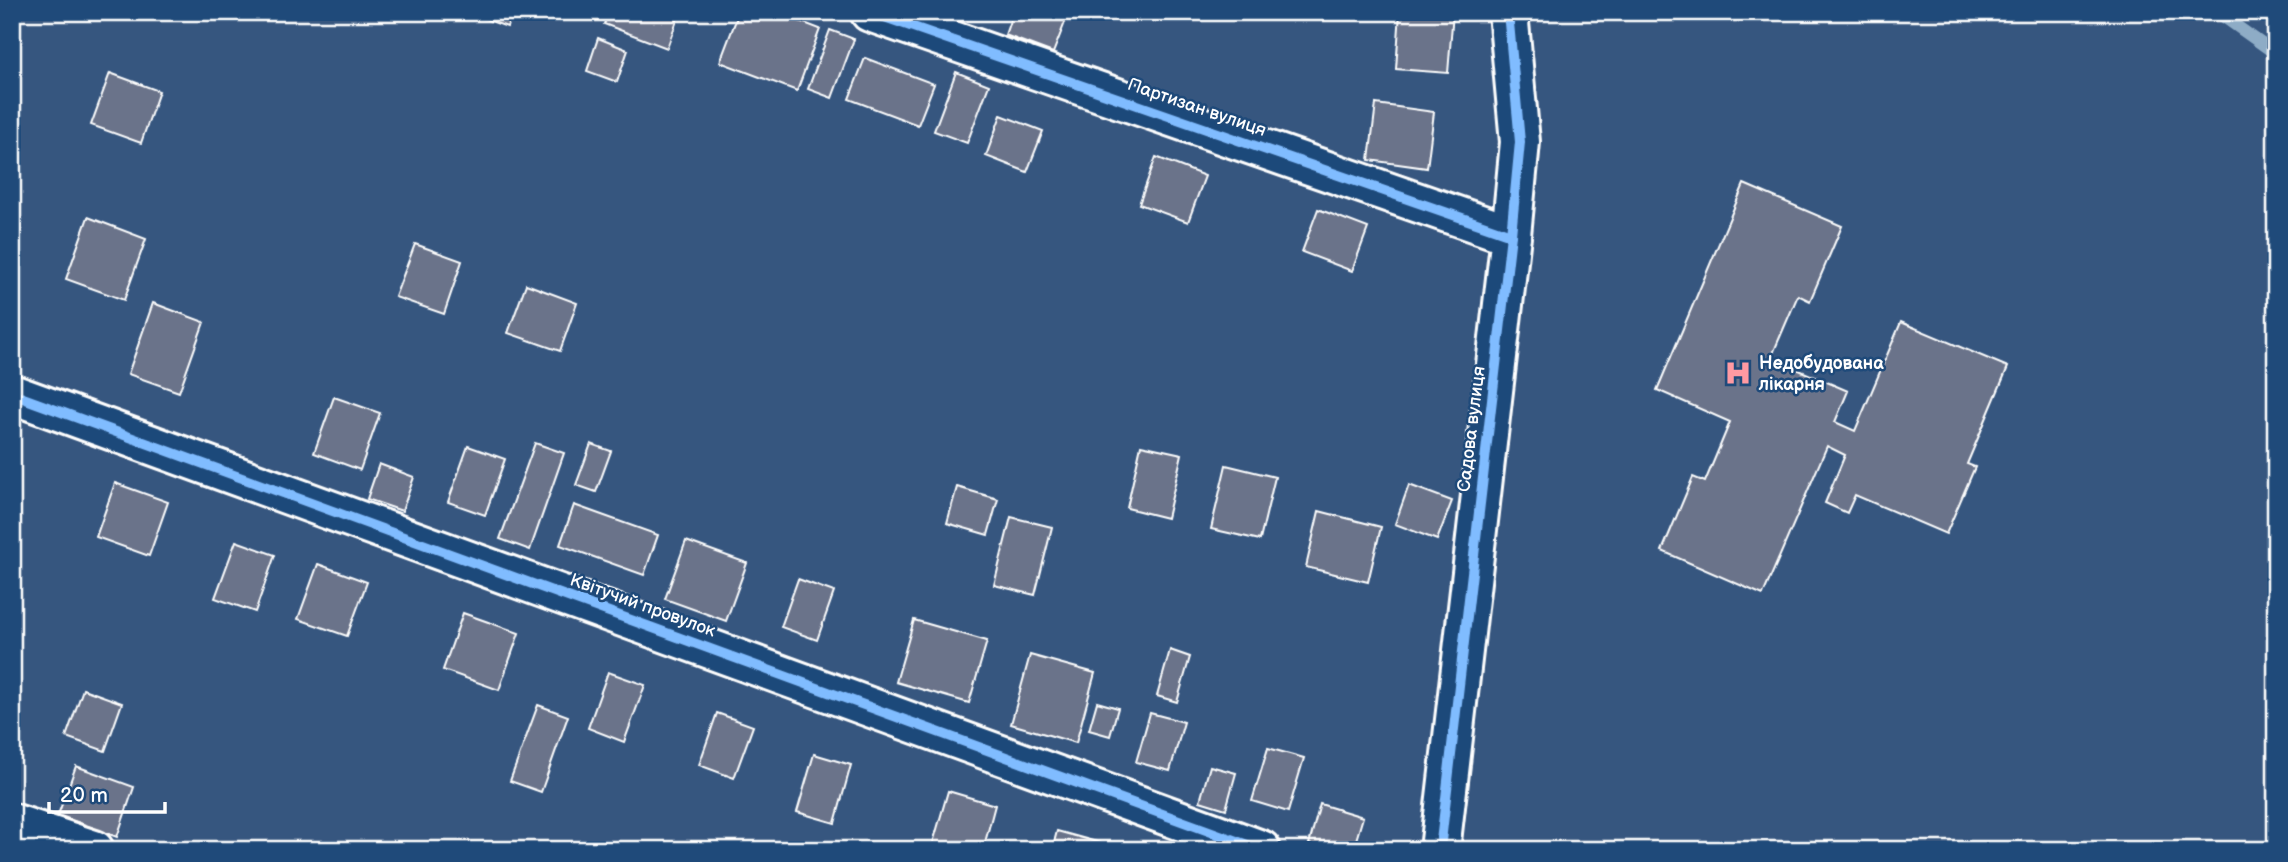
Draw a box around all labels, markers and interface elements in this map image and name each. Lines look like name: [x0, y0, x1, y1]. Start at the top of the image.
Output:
street label: Партизан вулиця: [1125, 74, 1269, 141]
place label: Недобудована лікарня: [1758, 353, 1884, 395]
hospital icon: Недобудована лікарня: [1723, 358, 1753, 388]
street label: Садова вулиця: [1453, 365, 1490, 493]
street label: Квітучий провулок: [567, 569, 719, 642]
scale bar: [49, 771, 164, 815]
text: 20 m: [60, 783, 108, 808]

